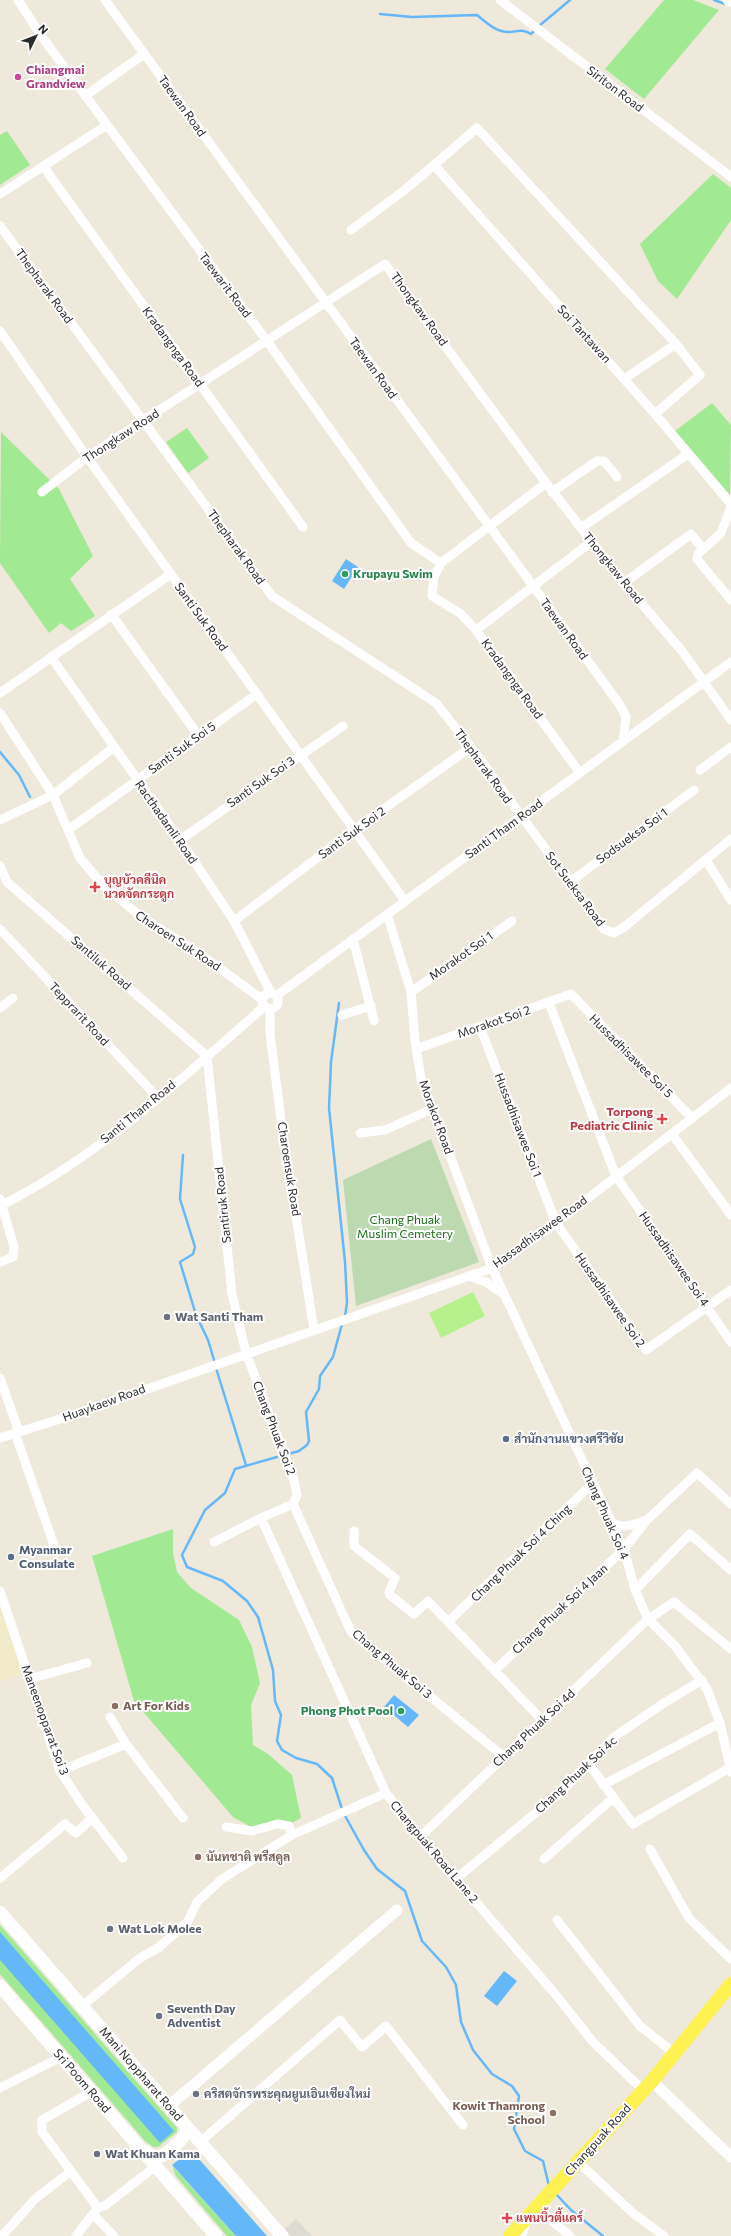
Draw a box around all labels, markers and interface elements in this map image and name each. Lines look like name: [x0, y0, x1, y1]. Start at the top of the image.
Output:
north arrow: [16, 16, 56, 56]
text: N: [36, 21, 51, 36]
place label: Chiangmai Grandview: [26, 62, 86, 90]
street label: Siriton Road: [585, 62, 647, 114]
marker: Chiangmai Grandview: [13, 72, 23, 82]
street label: Taewan Road: [156, 72, 210, 139]
street label: Thepharak Road: [13, 245, 77, 326]
street label: Taewarit Road: [197, 249, 255, 320]
street label: Thongkaw Road: [388, 269, 451, 348]
street label: Soi Tantawan: [555, 301, 614, 365]
street label: Kradangnga Road: [140, 304, 208, 389]
street label: Taewan Road: [347, 334, 401, 401]
street label: Thongkaw Road: [80, 405, 161, 465]
street label: Thepharak Road: [205, 506, 269, 587]
street label: Thongkaw Road: [581, 529, 647, 606]
place label: Krupayu Swim: [353, 566, 433, 580]
marker: Krupayu Swim: [340, 569, 350, 579]
street label: Santi Suk Road: [172, 580, 231, 653]
street label: Taewan Road: [538, 595, 592, 662]
street label: Kradangnga Road: [479, 636, 547, 721]
street label: Santi Suk Soi 5: [145, 718, 218, 776]
street label: Thepharak Road: [452, 725, 516, 806]
street label: Santi Suk Soi 3: [224, 753, 297, 810]
street label: Racthadamli Road: [133, 777, 201, 866]
street label: Santi Tham Road: [462, 795, 545, 861]
street label: Santi Suk Soi 2: [315, 803, 388, 861]
street label: Sodsueksa Soi 1: [593, 805, 670, 866]
street label: Sot Sueksa Road: [543, 848, 608, 929]
place label: บุญบัวคลีนิค นวดจัดกระดูก: [104, 872, 174, 902]
marker: บุญบัวคลีนิค นวดจัดกระดูก: [89, 881, 101, 893]
street label: Charoen Suk Road: [133, 907, 224, 973]
street label: Morakot Soi 1: [426, 928, 495, 982]
street label: Santiluk Road: [69, 932, 135, 992]
street label: Tepprarit Road: [47, 979, 113, 1048]
street label: Morakot Soi 2: [455, 1002, 532, 1040]
street label: Hussadhisawee Soi 5: [587, 1011, 676, 1100]
street label: Hussadhisawee Soi 1: [493, 1071, 545, 1179]
street label: Santi Tham Road: [97, 1077, 178, 1146]
street label: Morakot Road: [417, 1078, 457, 1156]
place label: Torpong Pediatric Clinic: [570, 1104, 653, 1132]
marker: Torpong Pediatric Clinic: [656, 1113, 668, 1125]
street label: Charoensuk Road: [276, 1121, 304, 1217]
street label: Santiruk Road: [211, 1166, 233, 1244]
street label: Hassadhisawee Road: [489, 1192, 589, 1270]
street label: Hussadhisawee Soi 4: [637, 1208, 713, 1309]
park label: Chang Phuak Muslim Cemetery: [357, 1212, 453, 1240]
street label: Hussadhisawee Soi 2: [573, 1250, 649, 1350]
place label: Wat Santi Tham: [175, 1309, 263, 1323]
marker: Wat Santi Tham: [162, 1312, 172, 1322]
street label: Chang Phuak Soi 2: [251, 1379, 299, 1477]
street label: Huaykaew Road: [60, 1381, 147, 1424]
place label: สำนักงานแขวงศรีวิชัย: [514, 1431, 624, 1445]
marker: สำนักงานแขวงศรีวิชัย: [501, 1434, 511, 1444]
street label: Chang Phuak Soi 4: [579, 1464, 633, 1561]
street label: Chang Phuak Soi 4 Ching: [467, 1500, 574, 1604]
place label: Myanmar Consulate: [19, 1542, 75, 1570]
marker: Myanmar Consulate: [6, 1552, 16, 1562]
street label: Chang Phuak Soi 4 Jaan: [509, 1560, 611, 1657]
street label: Chang Phuak Soi 3: [350, 1626, 435, 1701]
street label: Maneenopparat Soi 3: [19, 1663, 72, 1777]
street label: Chang Phuak Soi 4d: [489, 1686, 577, 1769]
place label: Art For Kids: [123, 1698, 190, 1712]
marker: Art For Kids: [110, 1701, 120, 1711]
place label: Phong Phot Pool: [301, 1703, 393, 1717]
marker: Phong Phot Pool: [396, 1706, 406, 1716]
street label: Chang Phuak Soi 4c: [532, 1733, 619, 1816]
street label: Changpuak Road Lane 2: [388, 1797, 482, 1906]
place label: นันทชาติ พรีสคูล: [206, 1849, 290, 1865]
marker: นันทชาติ พรีสคูล: [193, 1852, 203, 1862]
place label: Wat Lok Molee: [118, 1921, 201, 1935]
marker: Wat Lok Molee: [105, 1924, 115, 1934]
place label: Seventh Day Adventist: [167, 2001, 236, 2029]
marker: Seventh Day Adventist: [154, 2011, 164, 2021]
street label: Mani Noppharat Road: [97, 2024, 186, 2123]
street label: Sri Poom Road: [51, 2046, 114, 2115]
place label: คริสตจักรพระคุณยูนเอินเชียงใหม่: [204, 2086, 370, 2102]
marker: คริสตจักรพระคุณยูนเอินเชียงใหม่: [191, 2089, 201, 2099]
place label: Kowit Thamrong School: [453, 2098, 545, 2126]
street label: Changpuak Road: [561, 2101, 633, 2178]
marker: Kowit Thamrong School: [548, 2108, 558, 2118]
place label: Wat Khuan Kama: [105, 2146, 200, 2160]
marker: Wat Khuan Kama: [92, 2149, 102, 2159]
place label: แพนบิ้วตี้แคร์: [516, 2207, 584, 2224]
marker: แพนบิ้วตี้แคร์: [501, 2212, 513, 2224]

